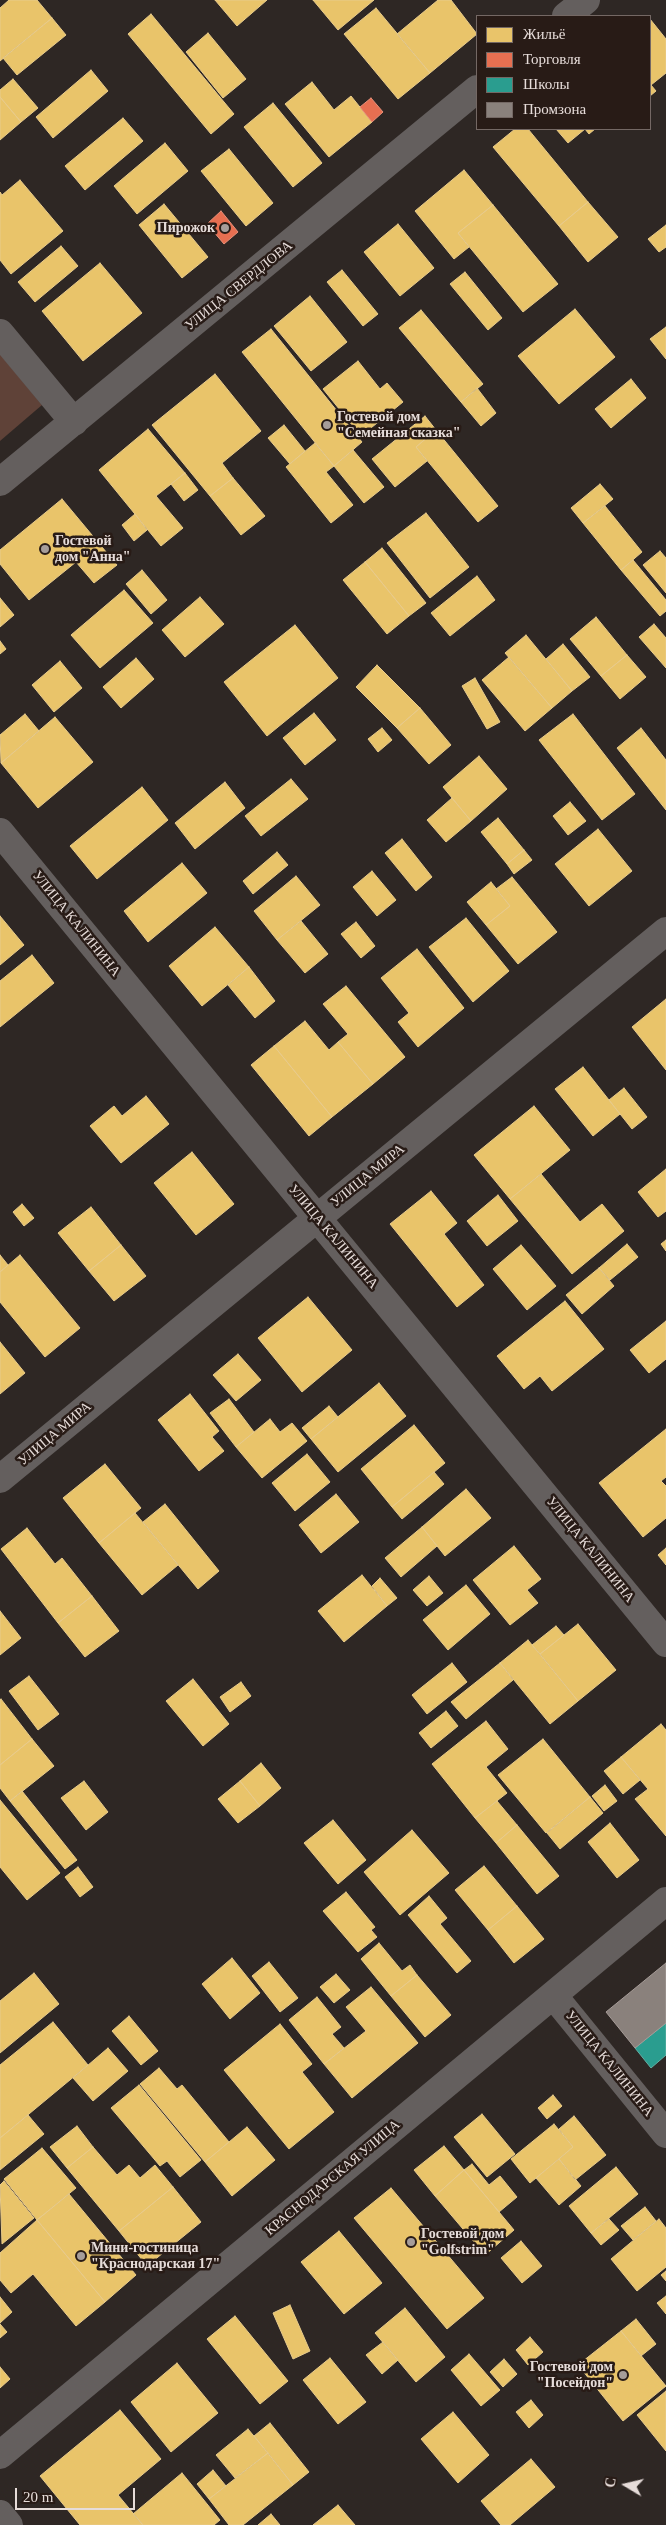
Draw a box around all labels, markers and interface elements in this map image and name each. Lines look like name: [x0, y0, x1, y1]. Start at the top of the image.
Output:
legend: [476, 15, 651, 130]
text: Жильё: [523, 26, 565, 42]
text: Торговля: [523, 51, 581, 67]
text: Школы: [523, 76, 570, 92]
text: Промзона: [523, 101, 586, 117]
place label: Пирожок: [157, 220, 215, 236]
marker: Пирожок: [219, 222, 231, 234]
street label: УЛИЦА СВЕРДЛОВА: [182, 238, 296, 334]
place label: Гостевой дом "Семейная сказка": [337, 409, 461, 442]
marker: Гостевой дом "Семейная сказка": [321, 419, 333, 431]
place label: Гостевой дом "Анна": [55, 533, 131, 566]
marker: Гостевой дом "Анна": [39, 543, 51, 555]
street label: УЛИЦА КАЛИНИНА: [28, 868, 124, 980]
street label: УЛИЦА МИРА: [328, 1141, 408, 1211]
street label: УЛИЦА КАЛИНИНА: [284, 1181, 382, 1293]
street label: УЛИЦА МИРА: [15, 1399, 95, 1469]
street label: УЛИЦА КАЛИНИНА: [542, 1494, 638, 1606]
street label: УЛИЦА КАЛИНИНА: [561, 2008, 657, 2120]
street label: КРАСНОДАРСКАЯ УЛИЦА: [262, 2117, 404, 2239]
place label: Гостевой дом "Golfstrim": [421, 2226, 504, 2258]
marker: Гостевой дом "Golfstrim": [405, 2236, 417, 2248]
place label: Мини-гостиница "Краснодарская 17": [91, 2240, 220, 2272]
marker: Мини-гостиница "Краснодарская 17": [75, 2250, 87, 2262]
place label: Гостевой дом "Посейдон": [530, 2359, 613, 2392]
marker: Гостевой дом "Посейдон": [617, 2369, 629, 2381]
north arrow: [601, 2460, 651, 2510]
text: С: [602, 2476, 619, 2489]
scale bar: [18, 2478, 138, 2510]
text: 20 m: [23, 2489, 53, 2505]

